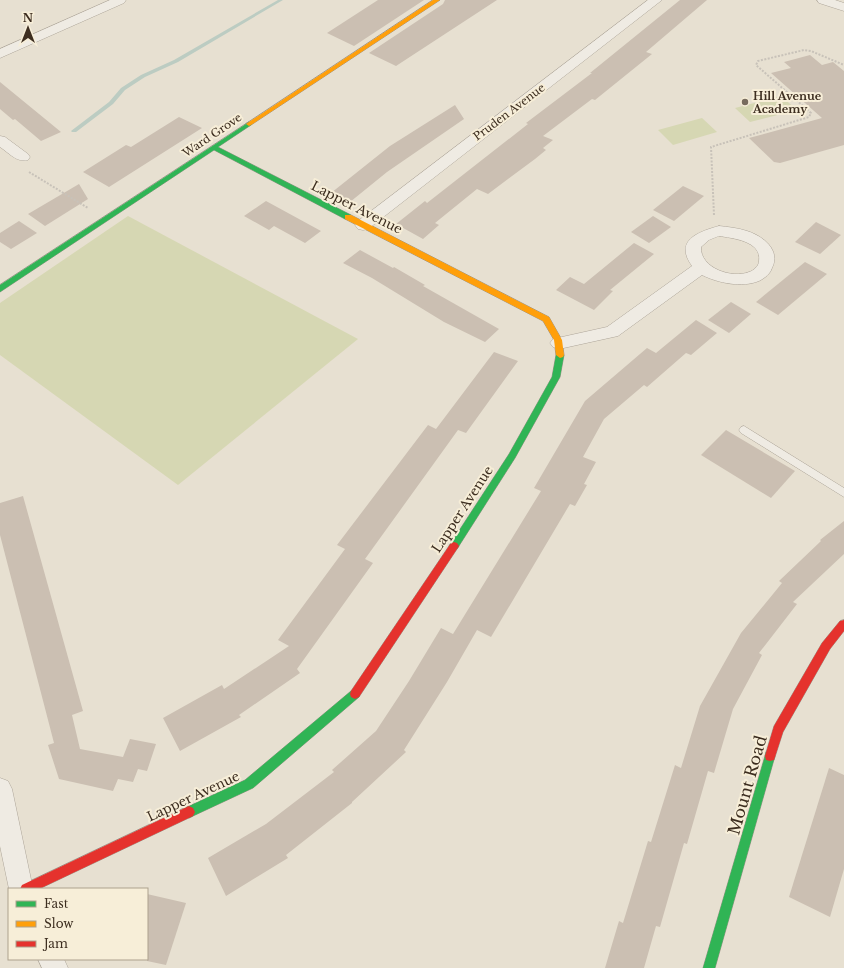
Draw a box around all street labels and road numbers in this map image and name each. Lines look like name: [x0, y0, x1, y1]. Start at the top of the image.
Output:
street label: Pruden Avenue: [470, 81, 548, 143]
street label: Ward Grove: [179, 110, 244, 160]
street label: Lapper Avenue: [308, 177, 405, 238]
street label: Lapper Avenue: [428, 463, 497, 556]
street label: Mount Road: [723, 733, 771, 837]
street label: Lapper Avenue: [144, 768, 242, 825]

